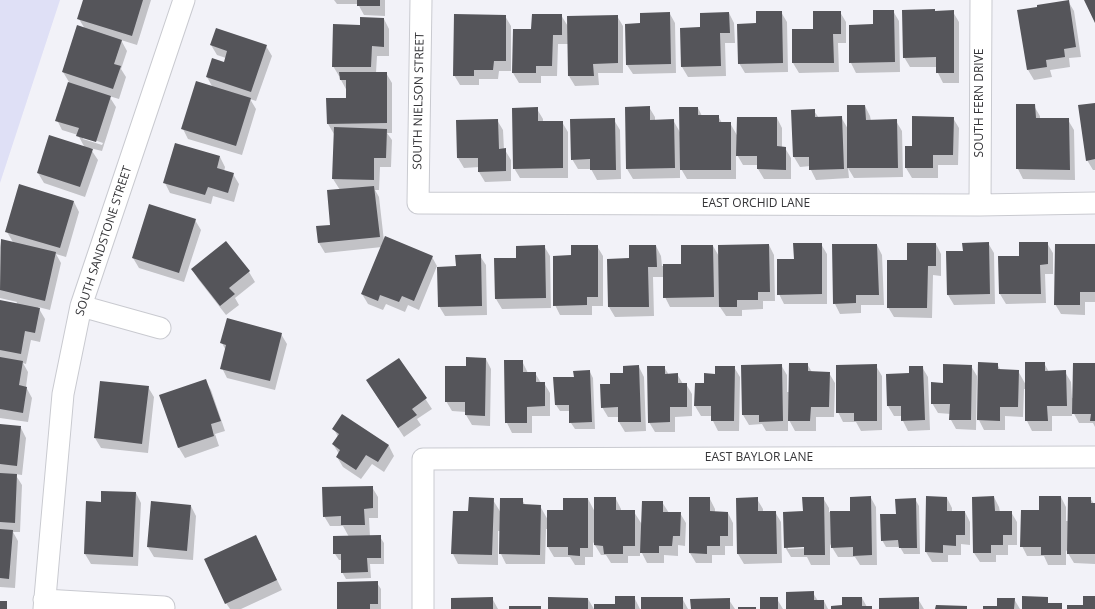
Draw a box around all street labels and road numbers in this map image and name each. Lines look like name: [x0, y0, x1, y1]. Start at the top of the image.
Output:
street label: SOUTH NIELSON STREET: [411, 32, 427, 170]
street label: SOUTH FERN DRIVE: [973, 49, 987, 157]
street label: SOUTH SANDSTONE STREET: [73, 164, 135, 318]
street label: EAST ORCHID LANE: [702, 197, 810, 211]
street label: EAST BAYLOR LANE: [705, 451, 813, 465]

